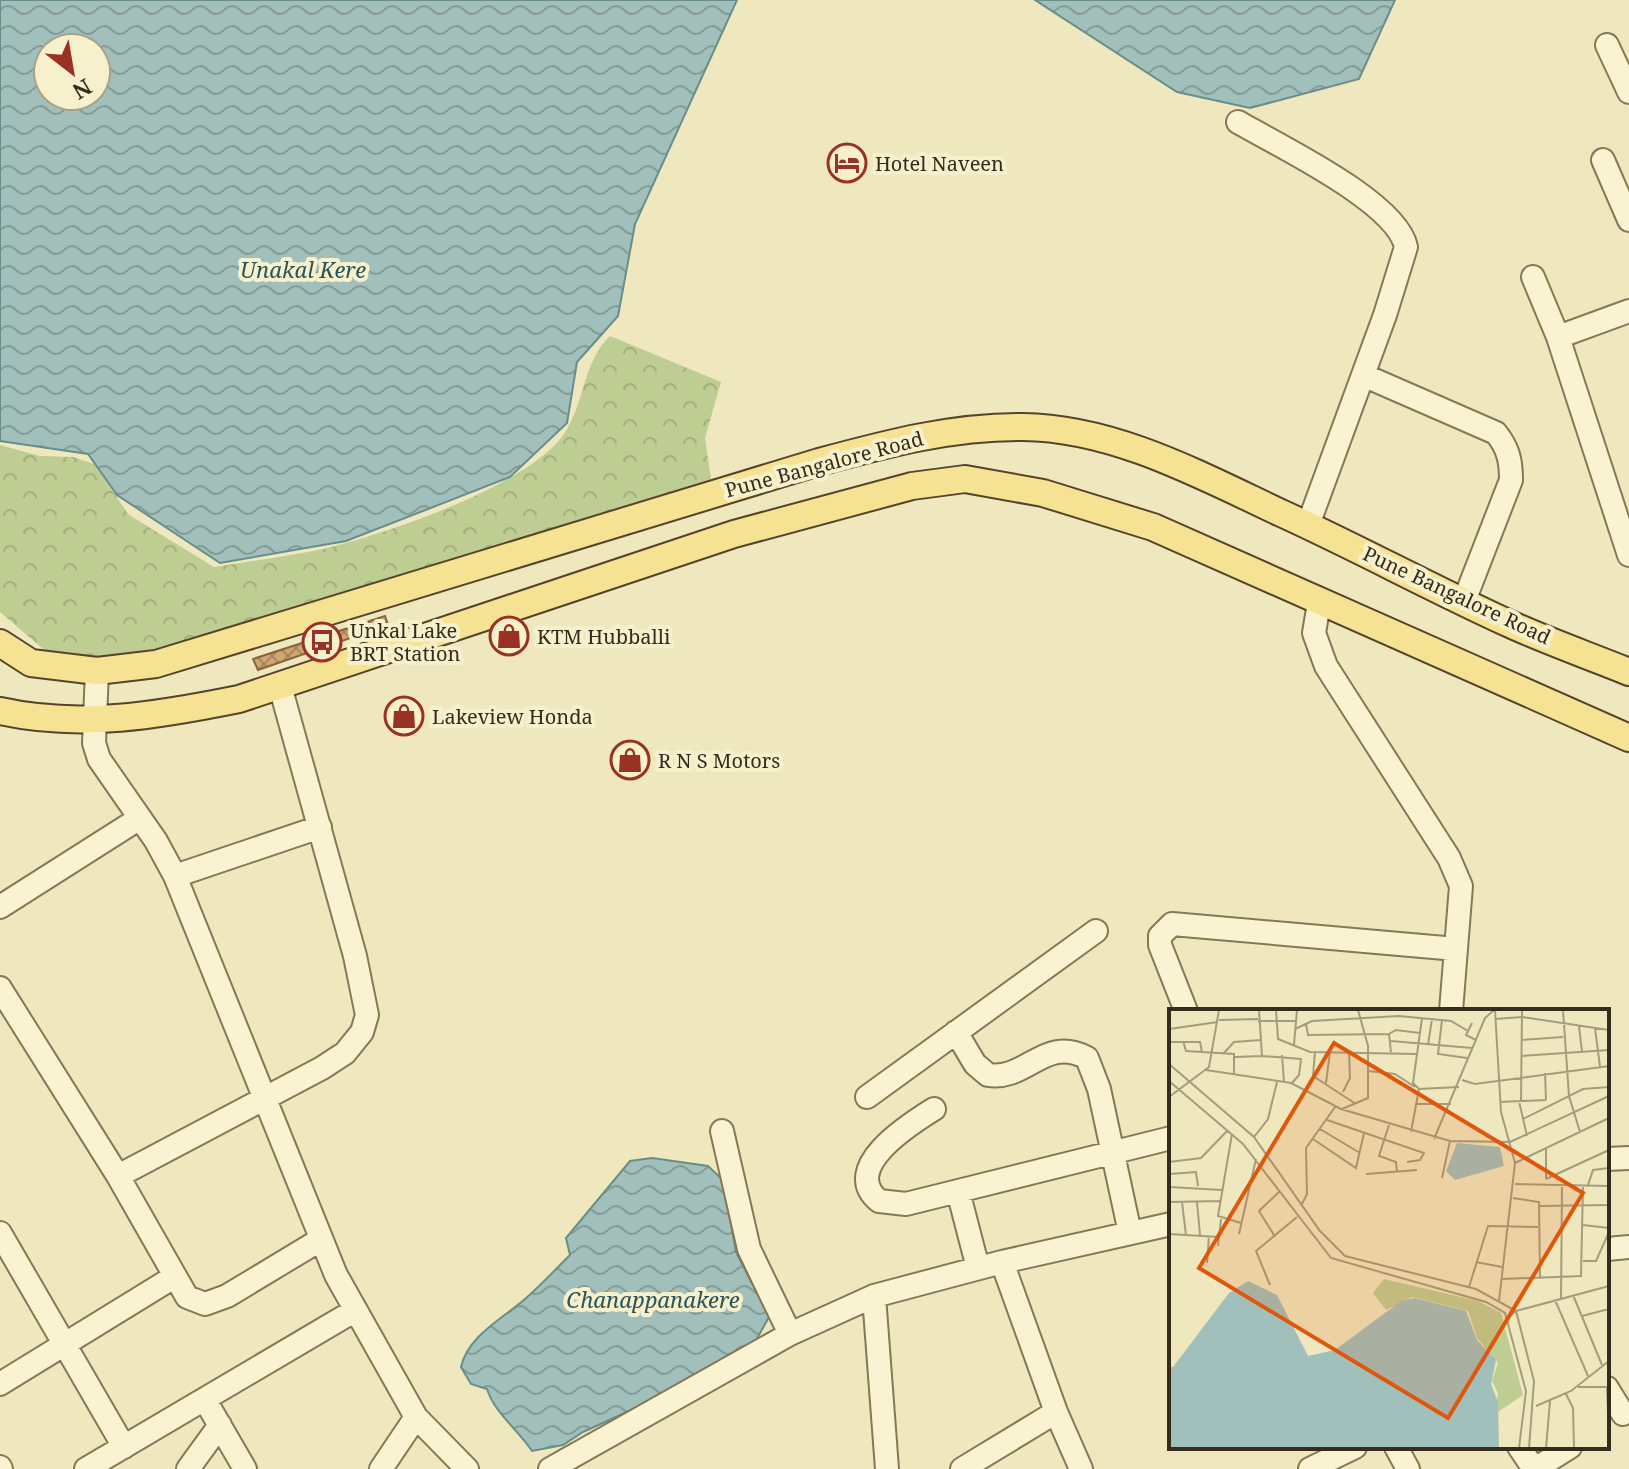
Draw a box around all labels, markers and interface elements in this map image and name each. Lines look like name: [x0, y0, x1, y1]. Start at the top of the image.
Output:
north arrow: [32, 32, 112, 112]
text: N: [68, 73, 98, 107]
hotel icon: Hotel Naveen: [826, 142, 868, 184]
place label: Hotel Naveen: [875, 150, 1004, 177]
water label: Unakal Kere: [240, 254, 366, 284]
street label: Pune Bangalore Road: [722, 425, 926, 503]
street label: Pune Bangalore Road: [1359, 540, 1555, 650]
shop icon: KTM Hubballi: [488, 615, 530, 657]
place label: Unkal Lake BRT Station: [350, 617, 460, 667]
bus stop icon: Unkal Lake BRT Station: [301, 621, 343, 663]
place label: KTM Hubballi: [537, 623, 671, 650]
shop icon: Lakeview Honda: [383, 695, 425, 737]
place label: Lakeview Honda: [432, 703, 593, 730]
shop icon: R N S Motors: [609, 739, 651, 781]
place label: R N S Motors: [658, 747, 780, 774]
inset map: [1169, 1009, 1609, 1449]
water label: Chanappanakere: [566, 1284, 740, 1314]

